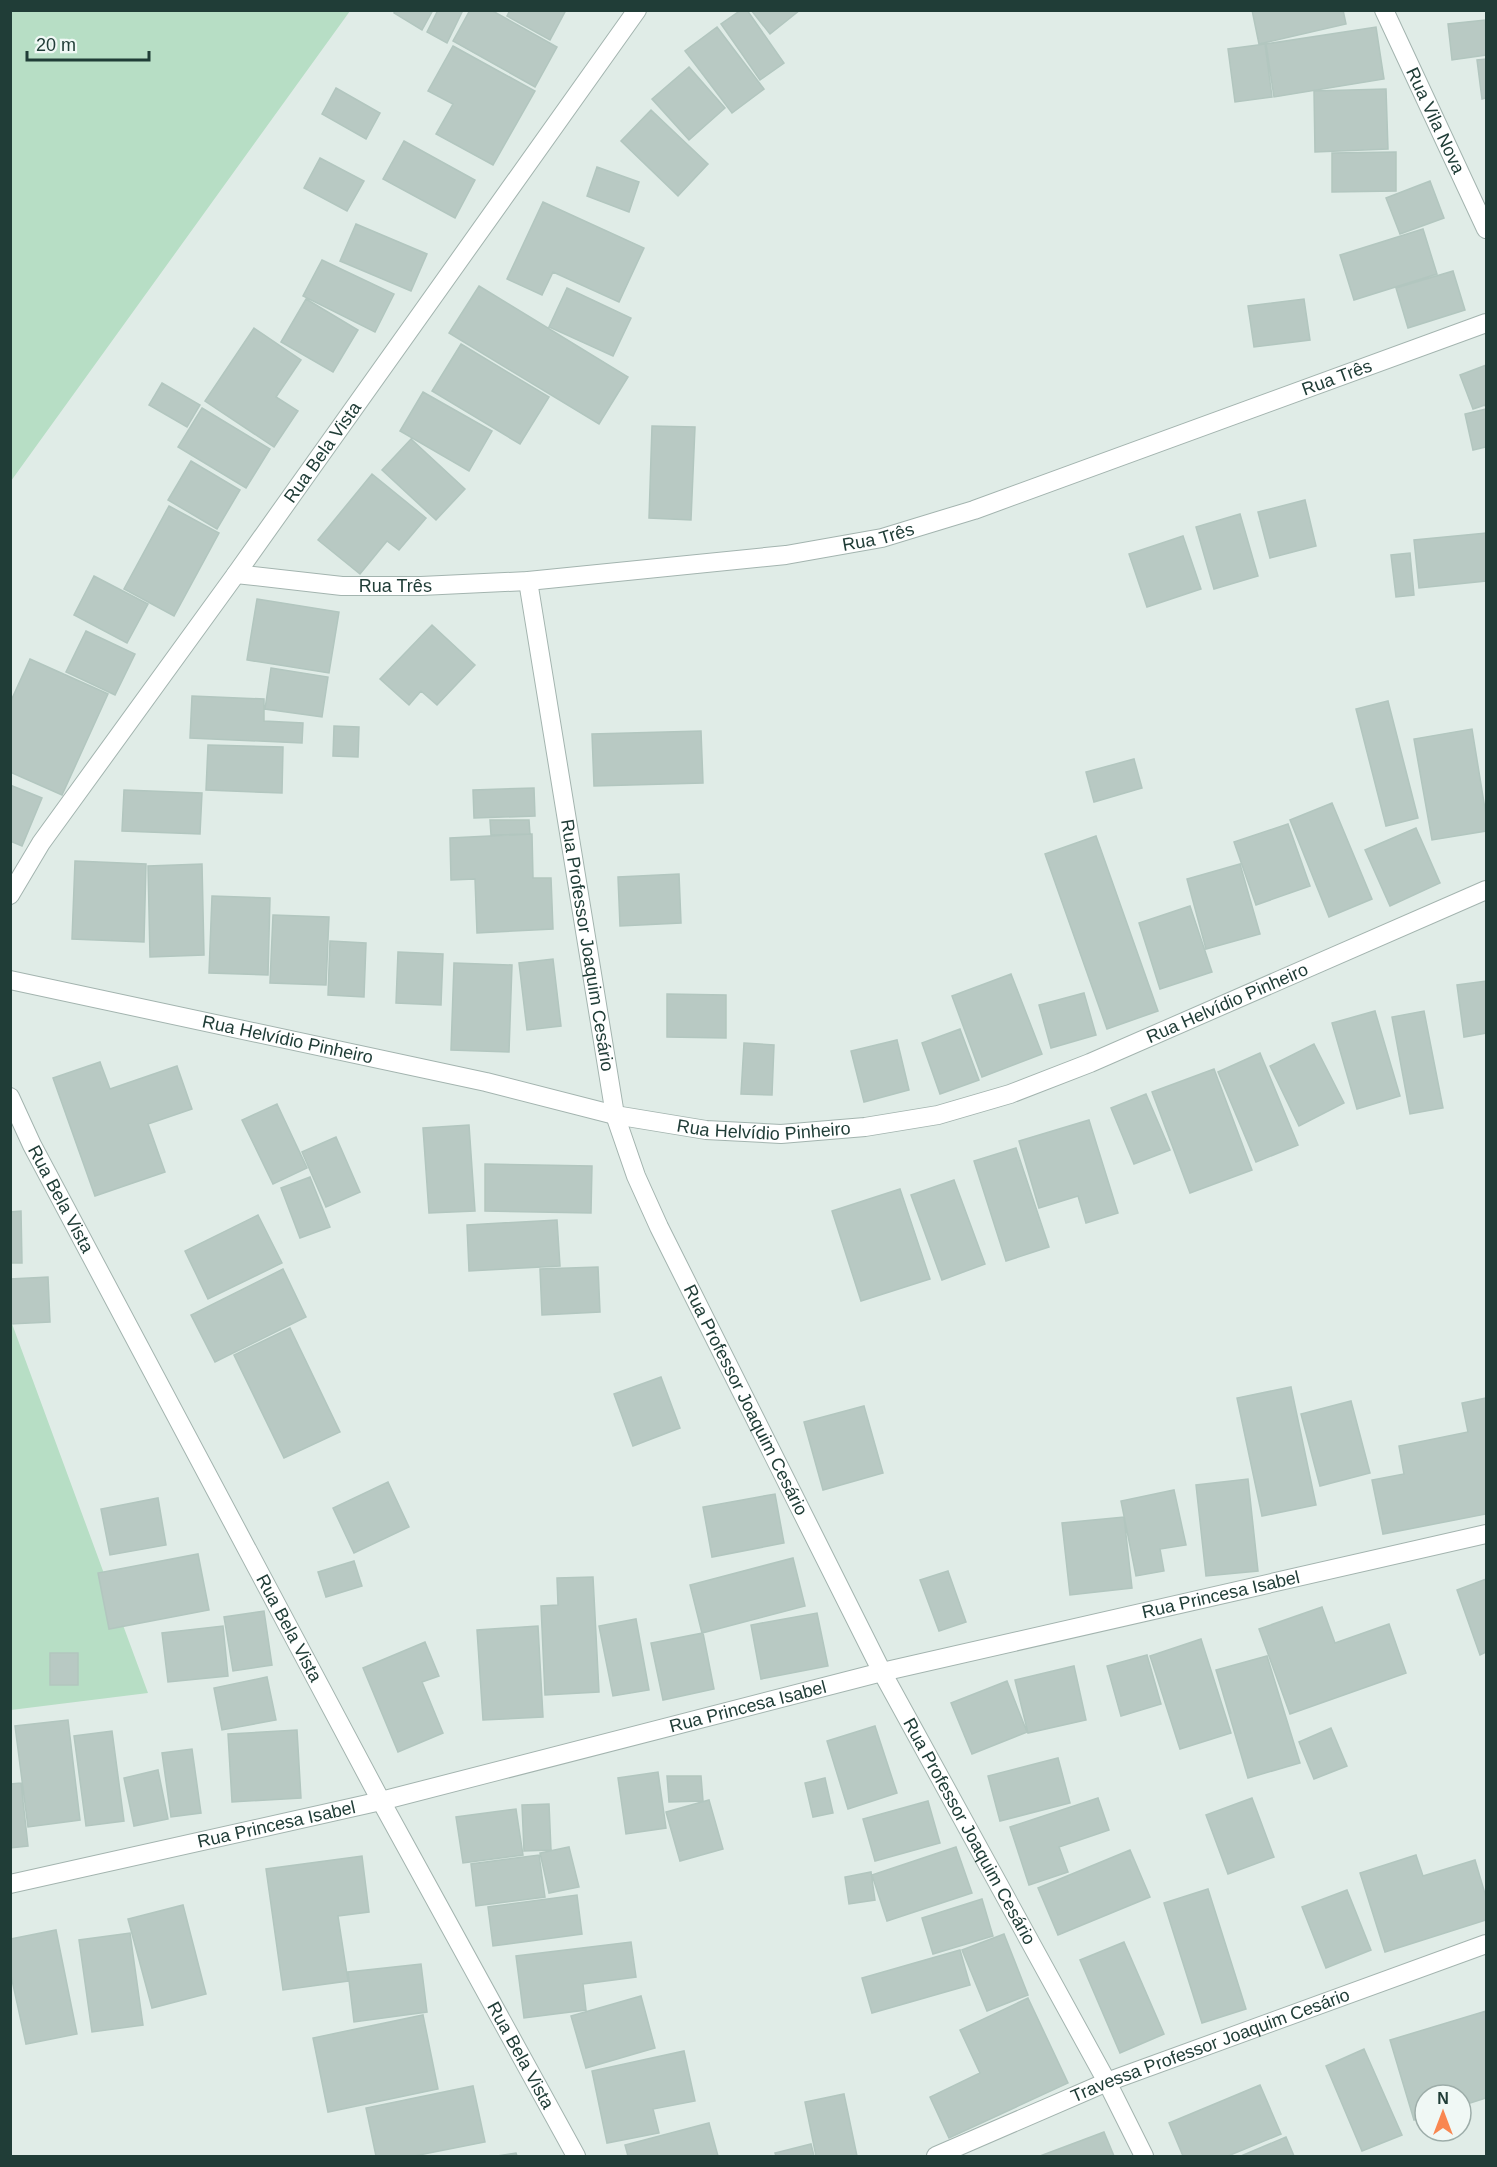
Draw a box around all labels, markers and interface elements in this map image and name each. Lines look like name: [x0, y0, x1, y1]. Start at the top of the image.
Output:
scale bar: [27, 24, 148, 62]
text: 20 m: [36, 35, 76, 55]
street label: Rua Vila Nova: [1402, 64, 1469, 178]
street label: Rua Três: [1299, 356, 1375, 399]
street label: Rua Bela Vista: [280, 397, 366, 507]
street label: Rua Três: [841, 519, 916, 555]
street label: Rua Três: [359, 576, 432, 596]
street label: Rua Professor Joaquim Cesário: [557, 818, 618, 1073]
street label: Rua Helvídio Pinheiro: [1143, 959, 1311, 1047]
street label: Rua Helvídio Pinheiro: [200, 1011, 375, 1068]
street label: Rua Helvídio Pinheiro: [675, 1115, 851, 1144]
street label: Rua Bela Vista: [24, 1142, 98, 1257]
street label: Rua Professor Joaquim Cesário: [680, 1281, 812, 1519]
street label: Rua Princesa Isabel: [1140, 1567, 1302, 1622]
street label: Rua Bela Vista: [252, 1571, 326, 1686]
street label: Rua Princesa Isabel: [667, 1677, 828, 1736]
street label: Rua Professor Joaquim Cesário: [899, 1715, 1040, 1948]
street label: Rua Princesa Isabel: [196, 1797, 357, 1852]
street label: Travessa Professor Joaquim Cesário: [1068, 1985, 1352, 2106]
street label: Rua Bela Vista: [483, 1998, 559, 2113]
north arrow: [1413, 2083, 1473, 2143]
text: N: [1437, 2090, 1449, 2107]

